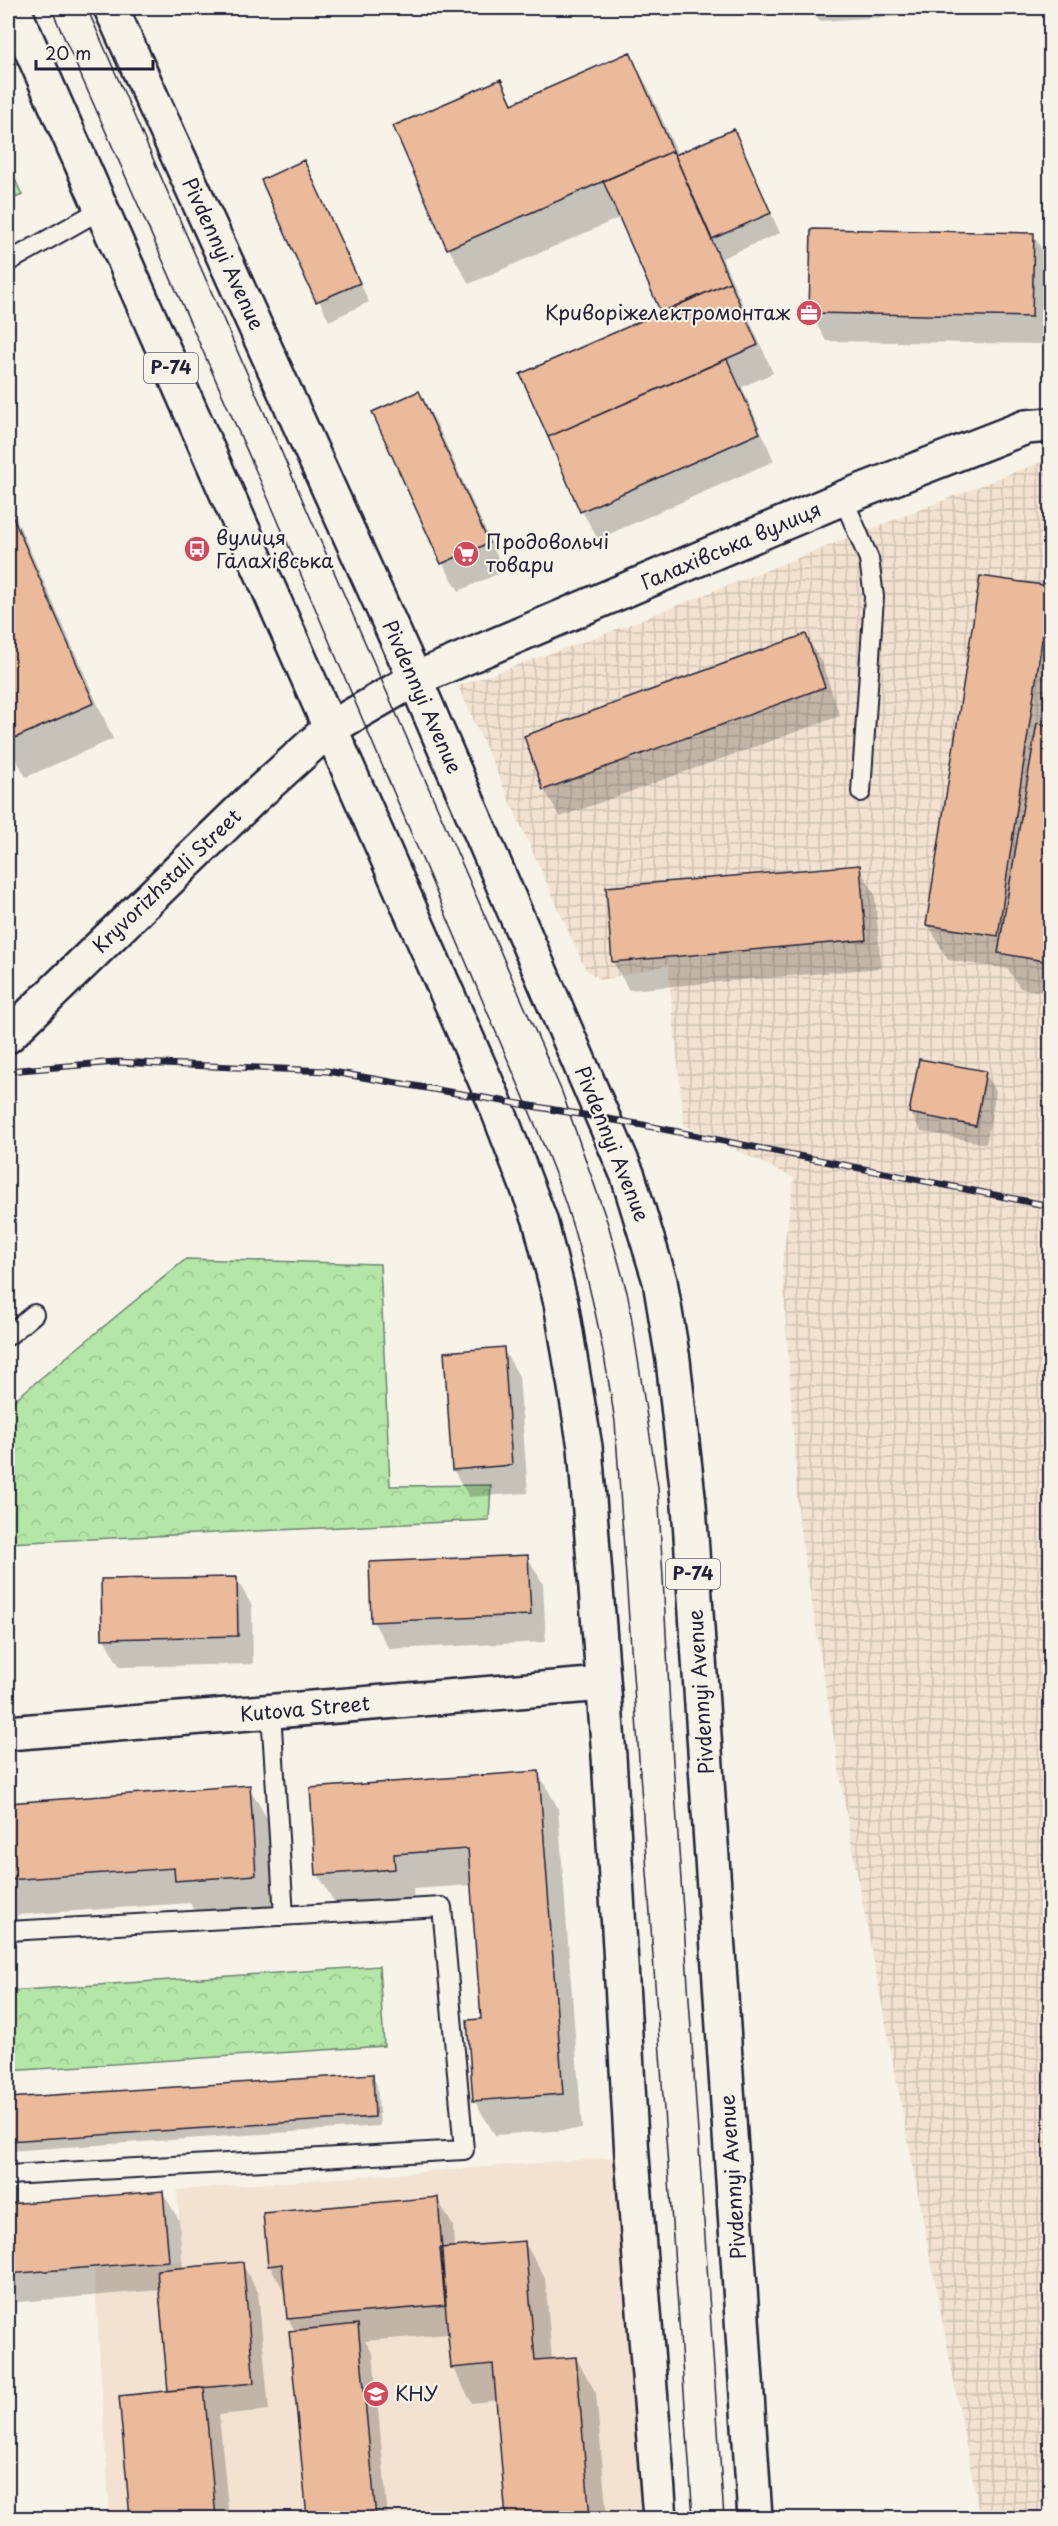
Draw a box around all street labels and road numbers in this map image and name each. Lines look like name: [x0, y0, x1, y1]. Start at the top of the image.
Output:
street label: Pivdennyi Avenue: [175, 172, 272, 335]
road number: Р-74: [144, 353, 198, 383]
street label: Галахівська вулиця: [636, 494, 825, 597]
street label: Pivdennyi Avenue: [376, 615, 470, 778]
street label: Kryvorizhstali Street: [85, 801, 247, 959]
street label: Pivdennyi Avenue: [568, 1061, 658, 1226]
road number: Р-74: [666, 1559, 720, 1589]
street label: Pivdennyi Avenue: [679, 1609, 721, 1775]
street label: Kutova Street: [239, 1687, 371, 1729]
street label: Pivdennyi Avenue: [711, 2094, 753, 2260]

